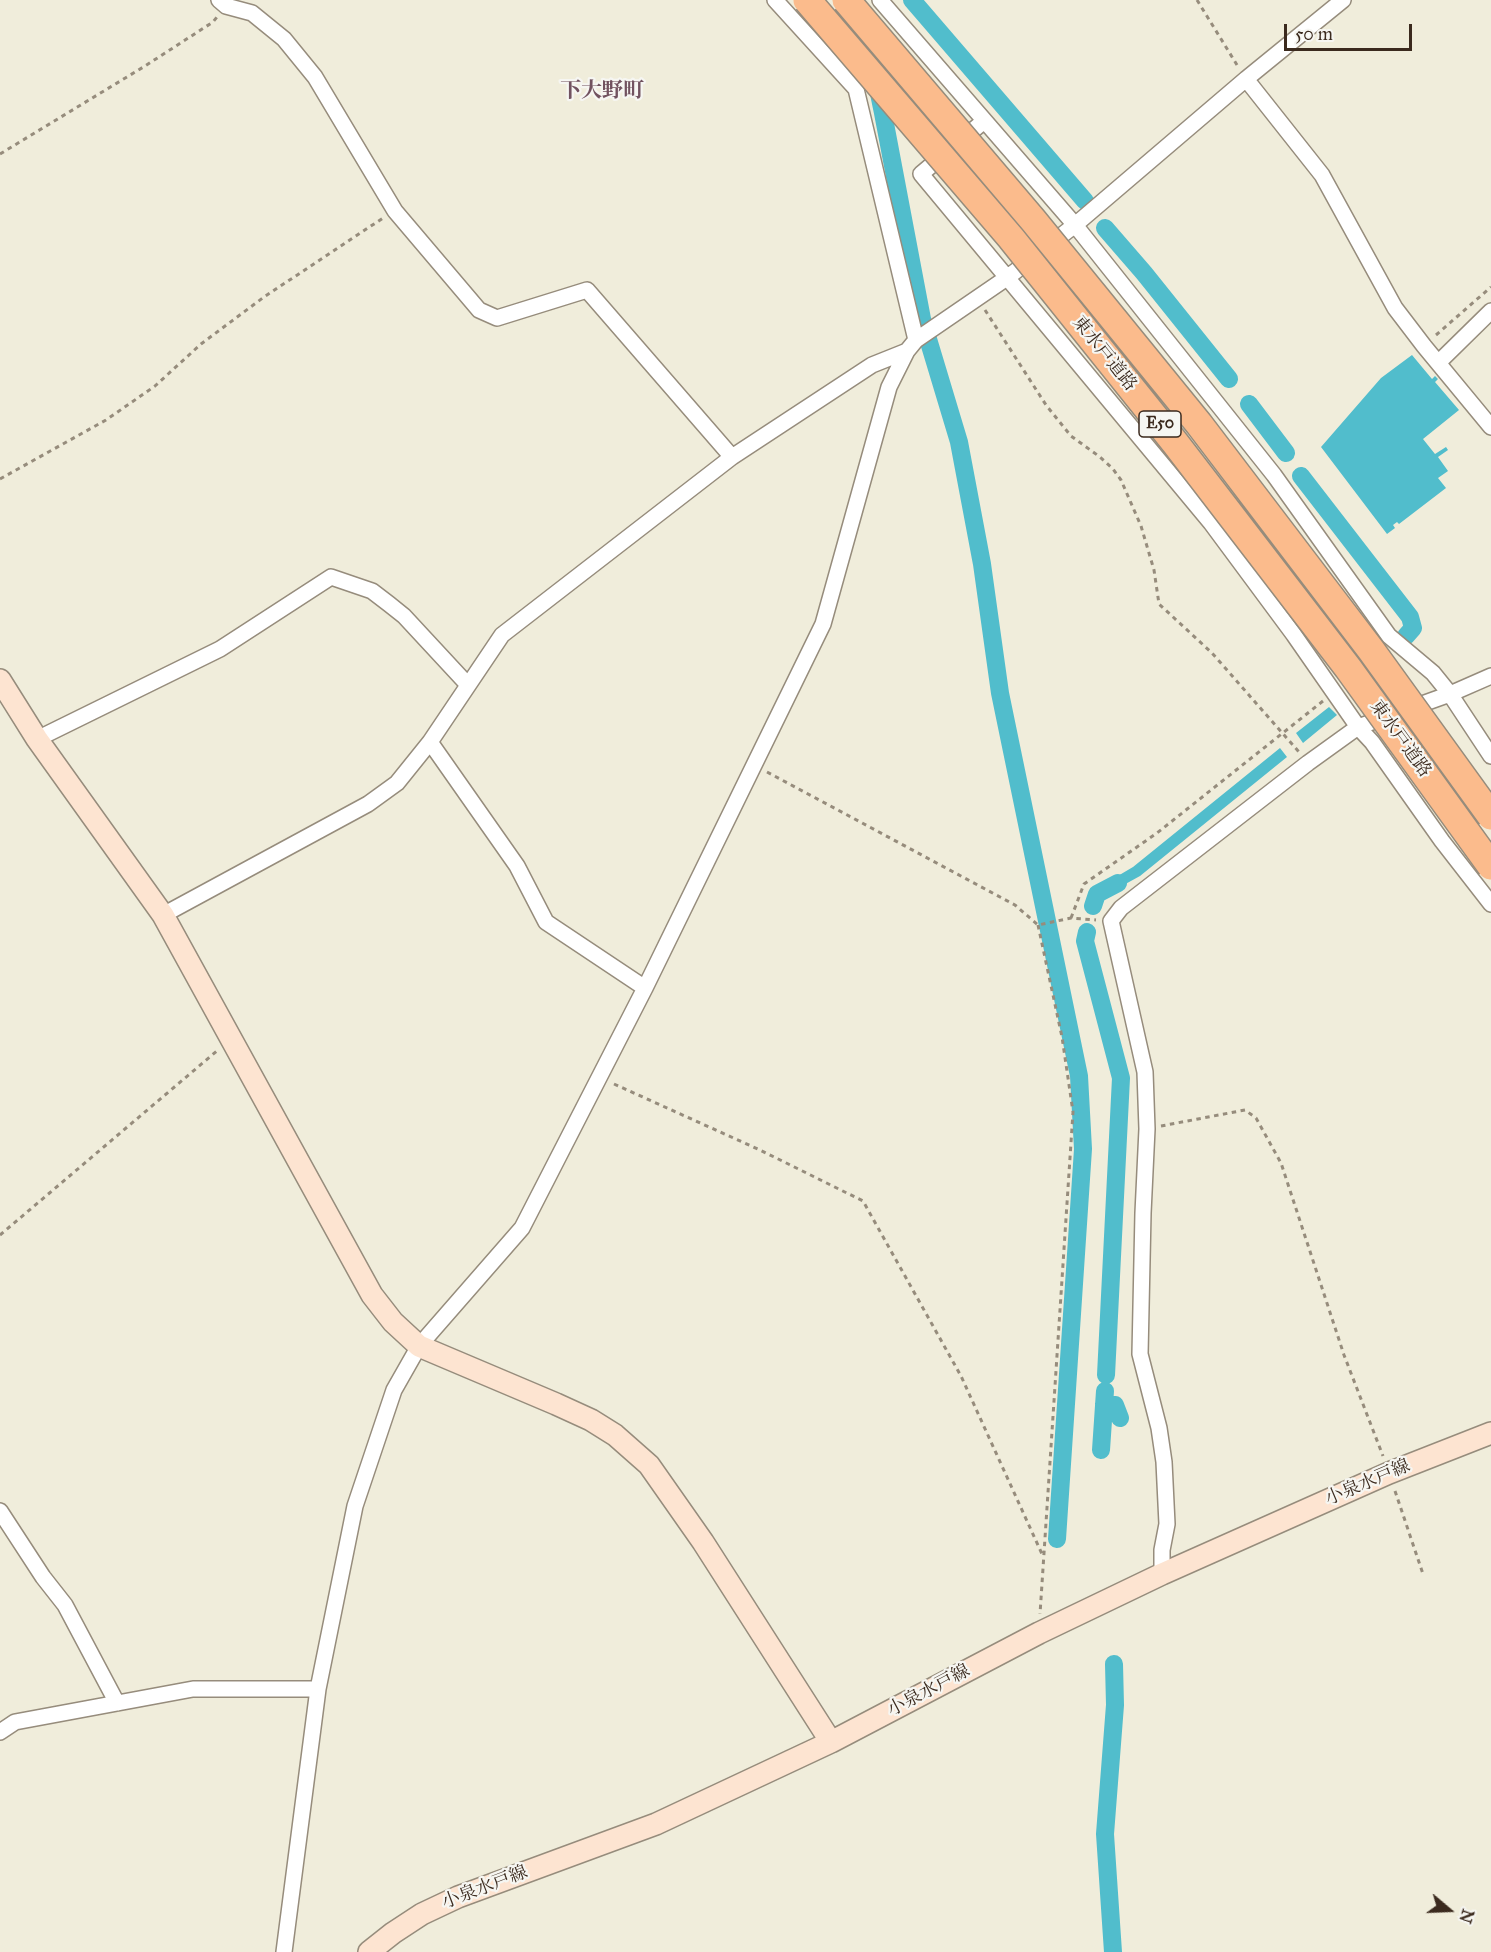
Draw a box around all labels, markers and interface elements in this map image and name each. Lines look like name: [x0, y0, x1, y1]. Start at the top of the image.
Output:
scale bar: [1287, 12, 1414, 50]
text: 50 m: [1295, 23, 1333, 45]
district label: 下大野町: [560, 79, 644, 105]
street label: 東水戸道路: [1067, 312, 1141, 396]
road number: E50: [1139, 411, 1181, 437]
street label: 東水戸道路: [1365, 696, 1435, 782]
street label: 小泉水戸線: [1322, 1455, 1414, 1511]
street label: 小泉水戸線: [884, 1660, 974, 1722]
street label: 小泉水戸線: [439, 1862, 531, 1914]
north arrow: [1419, 1880, 1479, 1940]
text: N: [1455, 1907, 1478, 1926]

